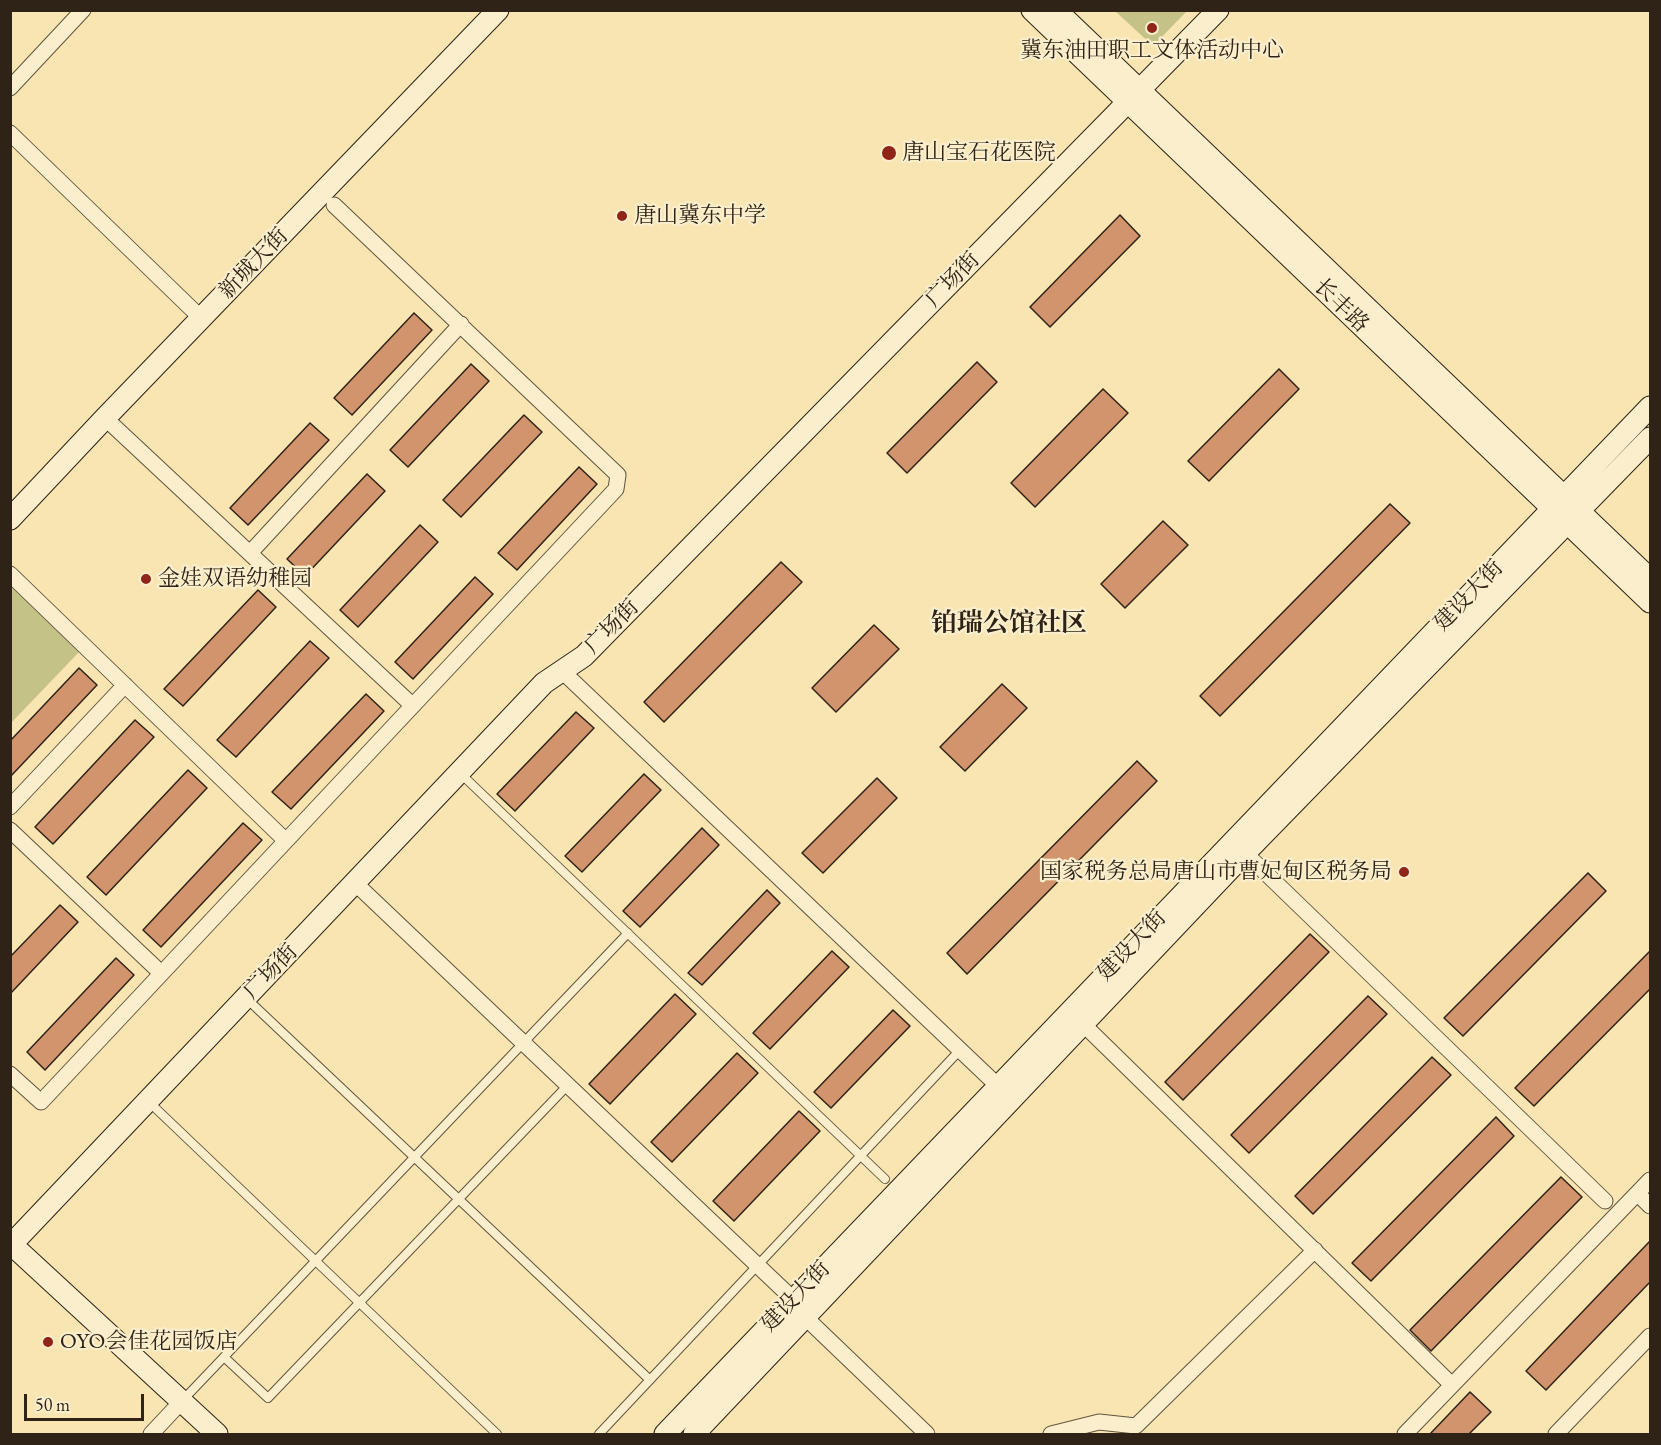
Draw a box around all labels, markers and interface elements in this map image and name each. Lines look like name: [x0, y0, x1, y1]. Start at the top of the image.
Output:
marker: 冀东油田职工文体活动中心: [1145, 21, 1159, 35]
place label: 冀东油田职工文体活动中心: [1020, 38, 1284, 64]
place label: 唐山宝石花医院: [902, 140, 1056, 166]
marker: 唐山宝石花医院: [880, 144, 898, 162]
place label: 唐山冀东中学: [634, 203, 766, 229]
marker: 唐山冀东中学: [615, 209, 629, 223]
street label: 新城大街: [214, 223, 294, 305]
street label: 广场街: [921, 247, 985, 313]
street label: 长丰路: [1308, 274, 1374, 338]
street label: 建设大街: [1429, 555, 1509, 637]
place label: 金娃双语幼稚园: [158, 566, 312, 592]
marker: 金娃双语幼稚园: [139, 572, 153, 586]
street label: 广场街: [579, 594, 645, 660]
district label: 铂瑞公馆社区: [931, 608, 1087, 640]
place label: 国家税务总局唐山市曹妃甸区税务局: [1040, 859, 1392, 885]
marker: 国家税务总局唐山市曹妃甸区税务局: [1397, 865, 1411, 879]
street label: 建设大街: [1092, 905, 1172, 987]
street label: 广场街: [239, 939, 303, 1005]
street label: 建设大街: [756, 1256, 836, 1338]
place label: OYO会佳花园饭店: [60, 1329, 237, 1355]
marker: OYO会佳花园饭店: [41, 1335, 55, 1349]
scale bar: [27, 1382, 147, 1420]
text: 50 m: [35, 1393, 70, 1416]

